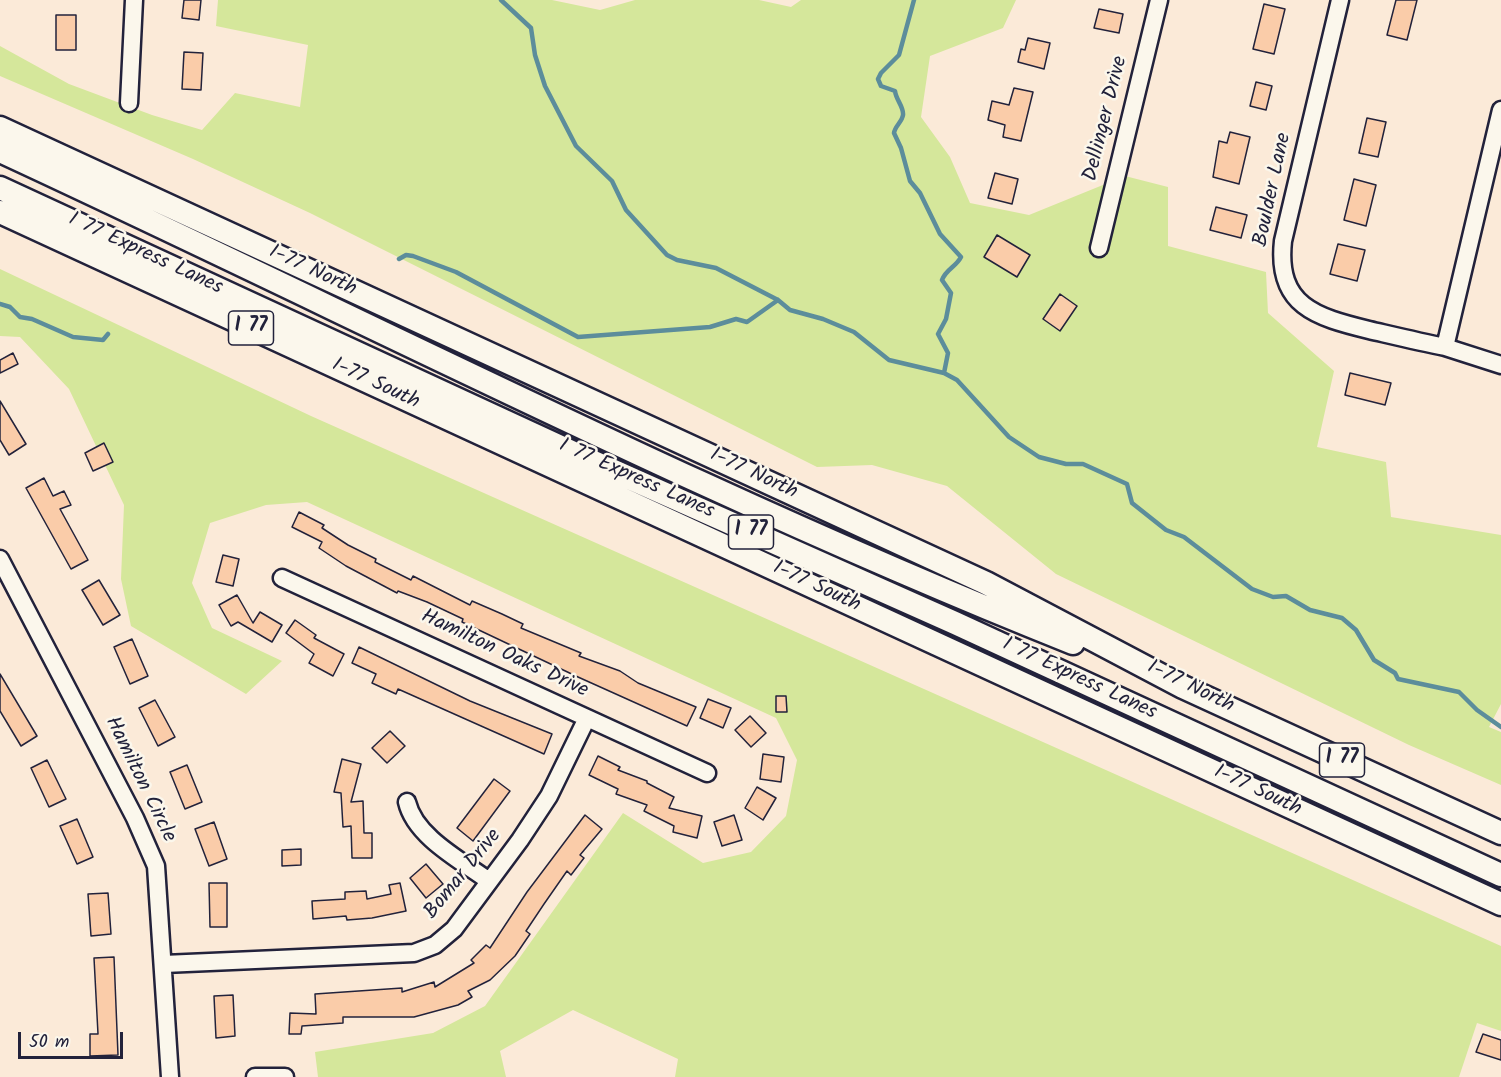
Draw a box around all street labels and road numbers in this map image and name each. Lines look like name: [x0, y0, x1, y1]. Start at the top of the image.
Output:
street label: Dellinger Drive: [1079, 54, 1135, 184]
street label: Boulder Lane: [1250, 131, 1298, 249]
street label: I 77 Express Lanes: [64, 208, 226, 302]
street label: I-77 North: [264, 241, 360, 303]
road number: I 77: [228, 311, 274, 345]
street label: I-77 South: [327, 354, 423, 416]
street label: I 77 Express Lanes: [554, 434, 718, 526]
street label: I-77 North: [705, 444, 801, 506]
road number: I 77: [728, 515, 774, 549]
street label: I-77 South: [768, 557, 864, 619]
street label: Hamilton Oaks Drive: [416, 605, 592, 705]
street label: I 77 Express Lanes: [998, 633, 1160, 727]
street label: I-77 North: [1142, 656, 1238, 720]
street label: Hamilton Circle: [98, 713, 180, 847]
road number: I 77: [1320, 743, 1364, 777]
street label: I-77 South: [1209, 761, 1305, 823]
street label: Bomar Drive: [420, 825, 508, 925]

